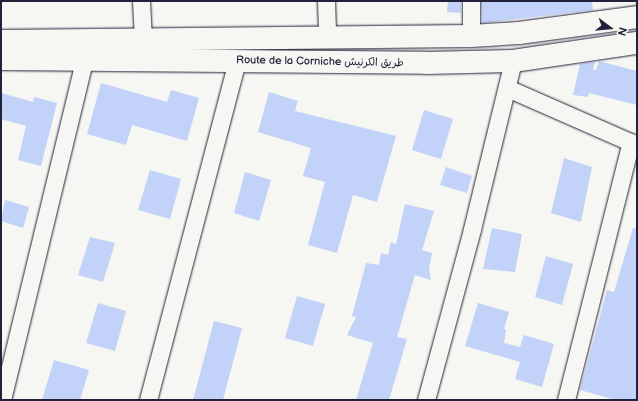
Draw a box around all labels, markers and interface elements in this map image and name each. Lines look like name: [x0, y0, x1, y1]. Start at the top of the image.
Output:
north arrow: [590, 8, 630, 48]
text: N: [615, 26, 629, 37]
street label: Route de la Corniche طريق الكرنيش: [236, 54, 404, 70]

